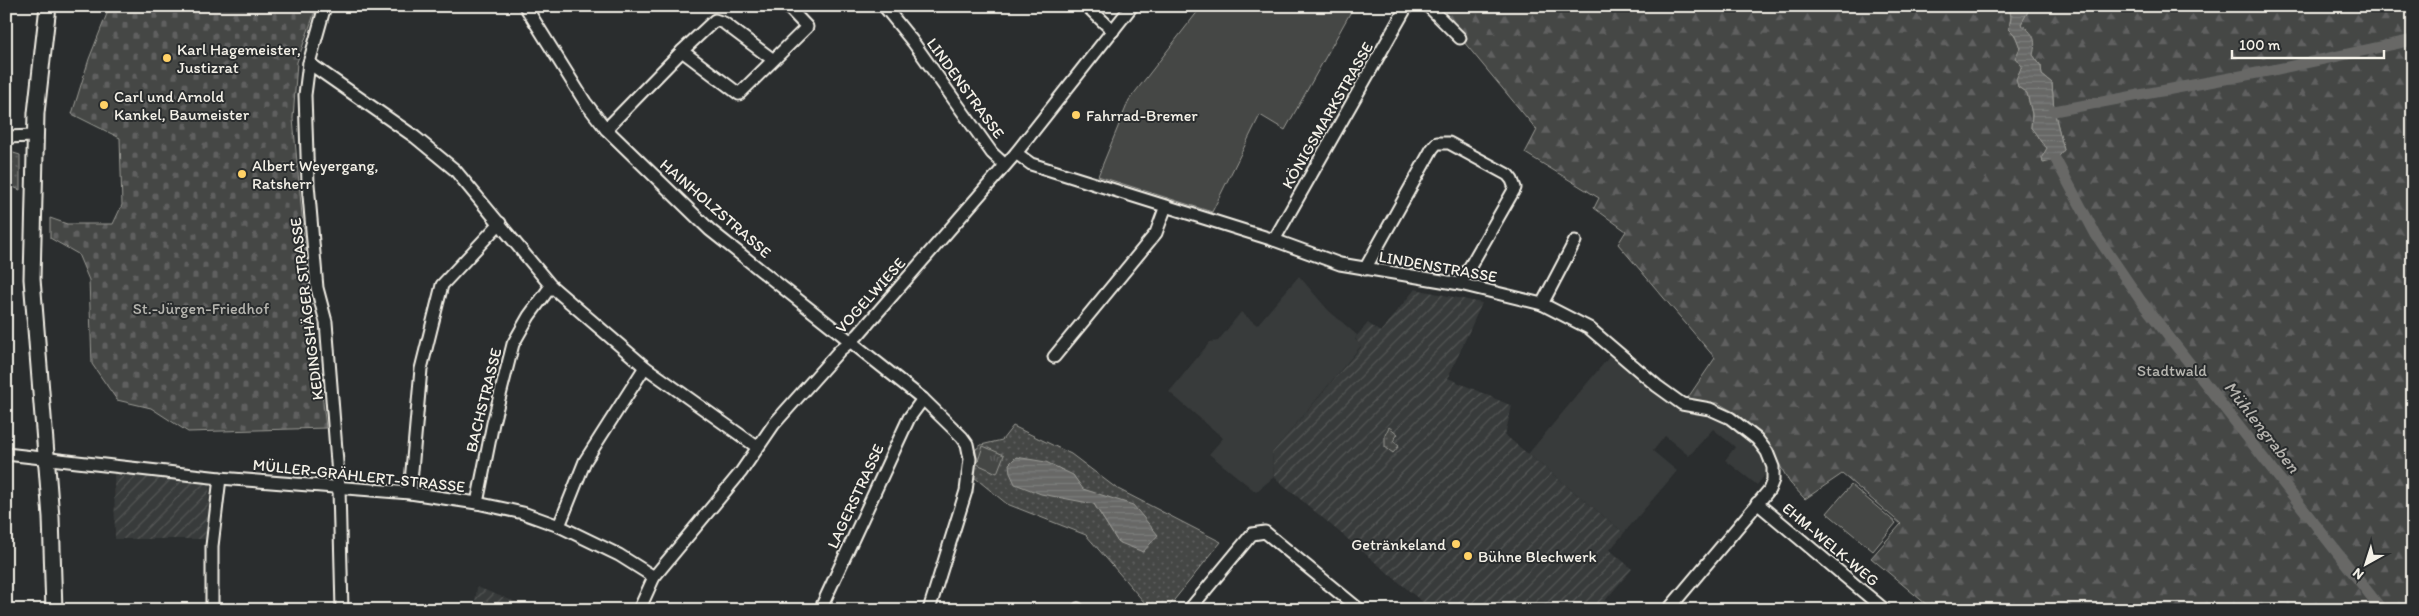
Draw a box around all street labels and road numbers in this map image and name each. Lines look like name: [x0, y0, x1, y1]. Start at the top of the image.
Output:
street label: LINDENSTRASSE: [923, 34, 1009, 143]
street label: KÖNIGSMARKSTRASSE: [1278, 38, 1377, 192]
street label: HAINHOLZSTRASSE: [656, 155, 775, 262]
street label: KEDINGSHÄGER STRASSE: [286, 216, 327, 401]
street label: LINDENSTRASSE: [1377, 247, 1499, 286]
street label: VOGELWIESE: [831, 254, 909, 337]
street label: BACHSTRASSE: [461, 346, 506, 454]
street label: LAGERSTRASSE: [823, 441, 888, 551]
street label: MÜLLER-GRÄHLERT-STRASSE: [252, 455, 466, 496]
street label: EHM-WELK-WEG: [1779, 499, 1883, 590]

